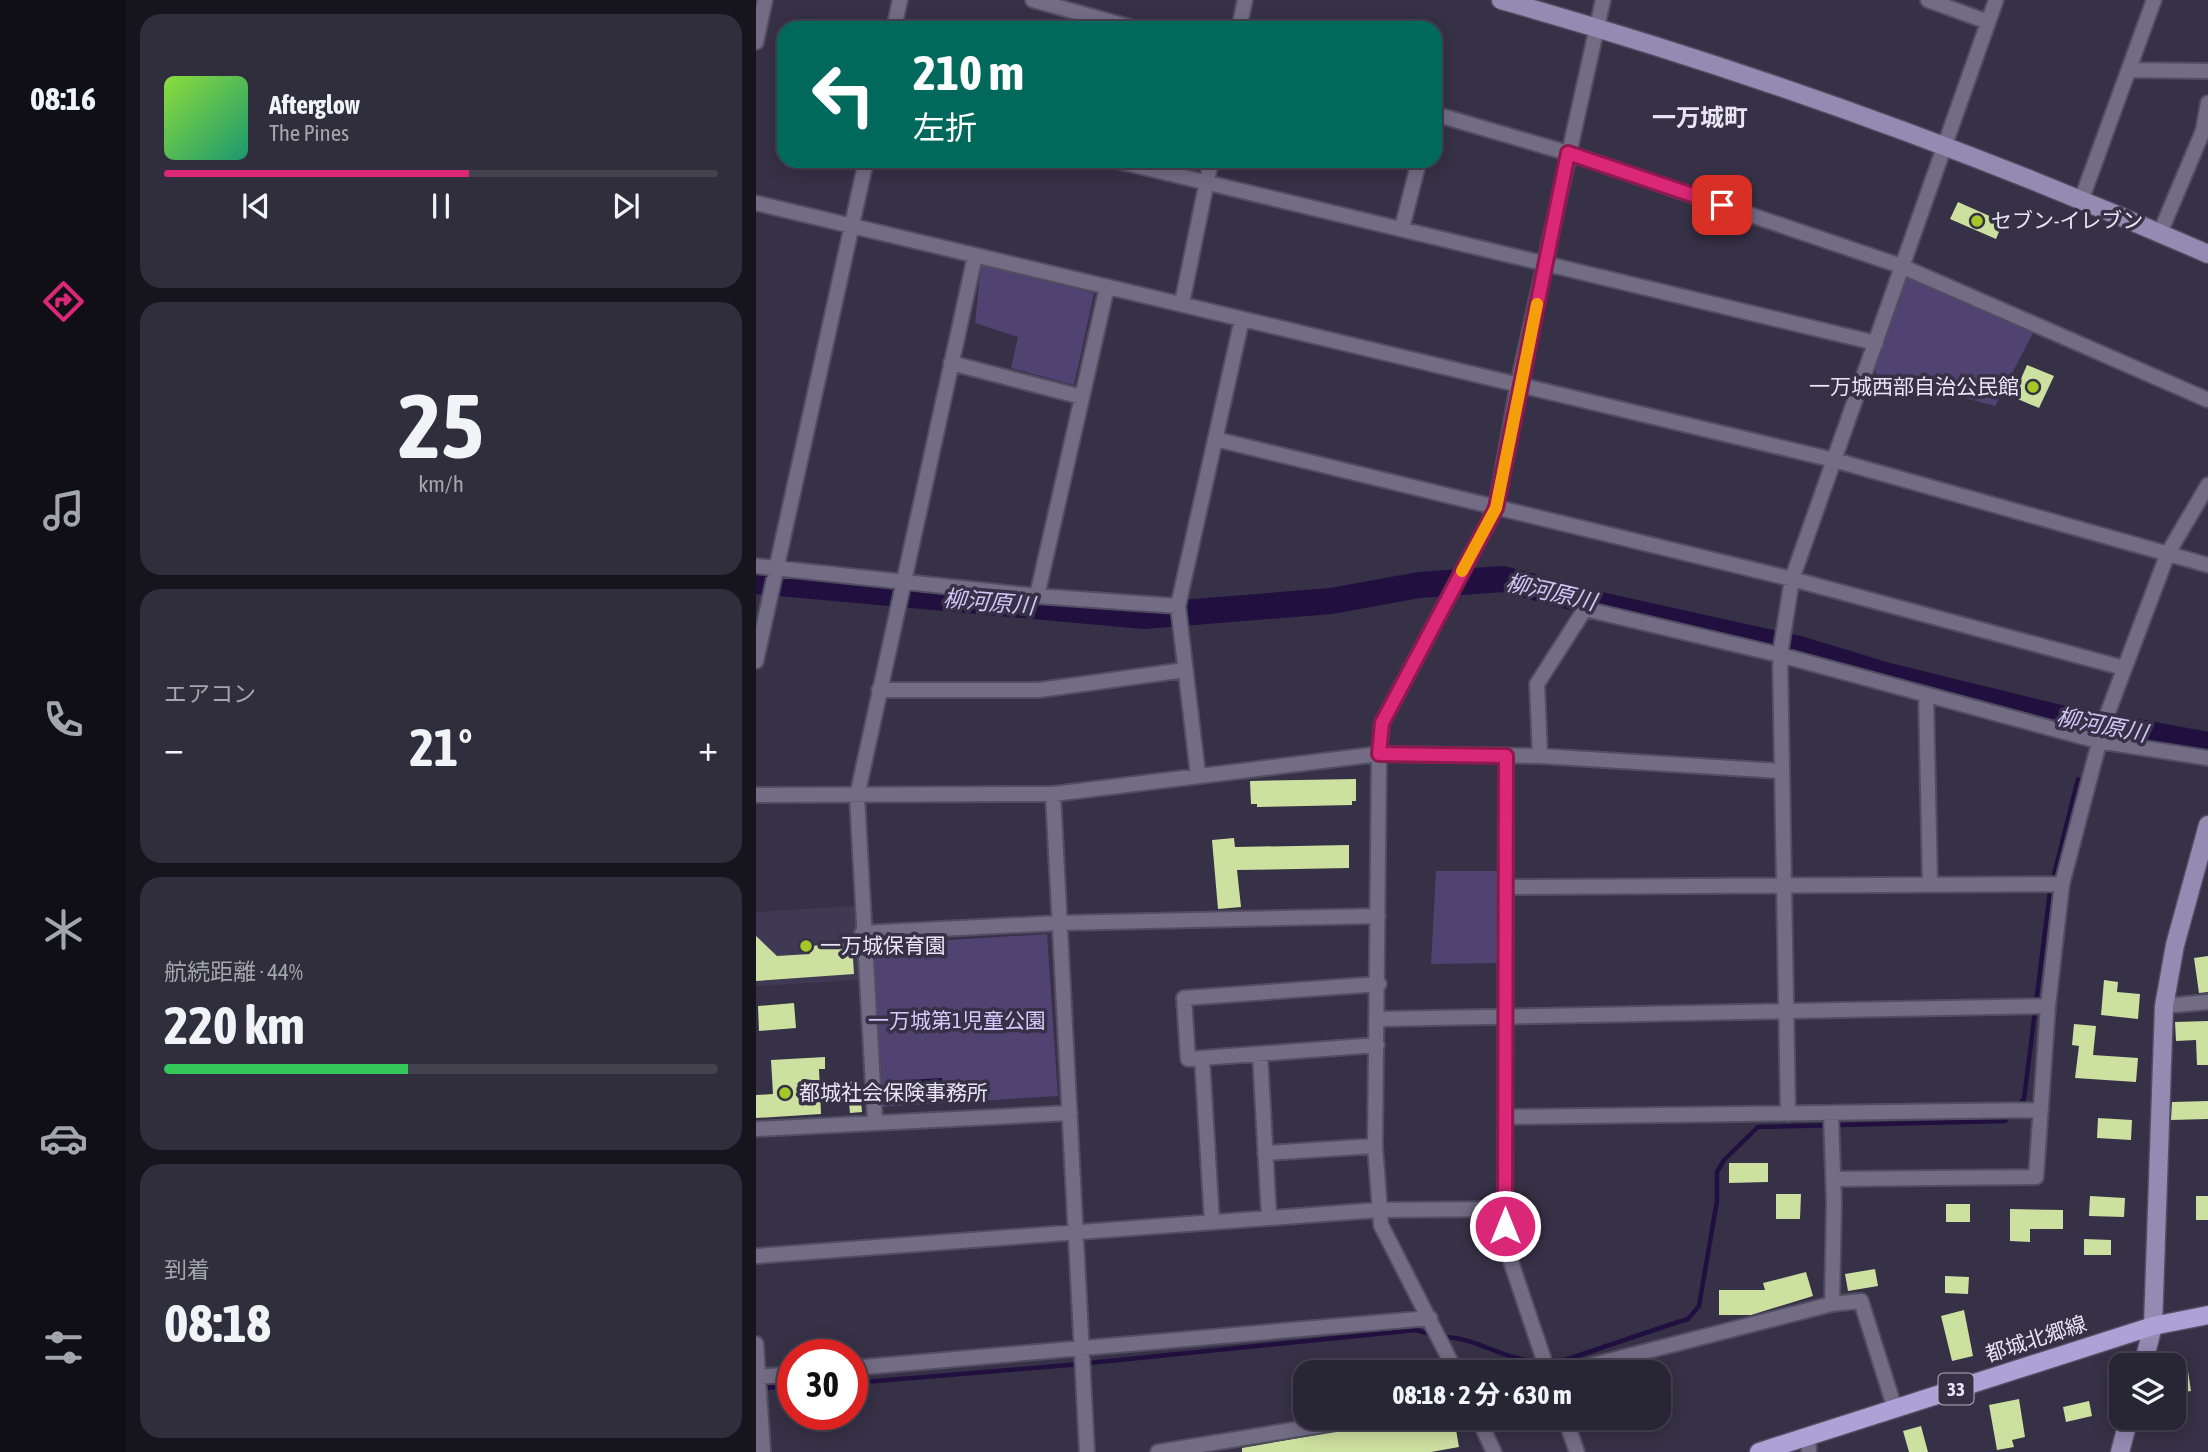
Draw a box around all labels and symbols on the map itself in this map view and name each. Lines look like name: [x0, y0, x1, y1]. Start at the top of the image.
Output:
district label: 一万城町: [1652, 104, 1748, 131]
pin: [1692, 175, 1752, 235]
place label: セブン-イレブン: [1991, 208, 2143, 232]
marker: セブン-イレブン: [1969, 213, 1985, 229]
place label: 一万城西部自治公民館: [1809, 374, 2019, 398]
marker: 一万城西部自治公民館: [2025, 379, 2041, 395]
water label: 柳河原川: [1503, 569, 1602, 616]
water label: 柳河原川: [942, 585, 1039, 619]
water label: 柳河原川: [2054, 703, 2153, 747]
place label: 一万城保育園: [820, 933, 946, 957]
marker: 一万城保育園: [798, 938, 814, 954]
park label: 一万城第1児童公園: [868, 1008, 1046, 1032]
place label: 都城社会保険事務所: [799, 1080, 988, 1104]
marker: 都城社会保険事務所: [777, 1085, 793, 1101]
position arrow: [1468, 1189, 1542, 1263]
street label: 都城北郷線: [1982, 1310, 2089, 1366]
speed limit sign: 30: [777, 1339, 868, 1430]
road number: 33: [1938, 1373, 1974, 1404]

